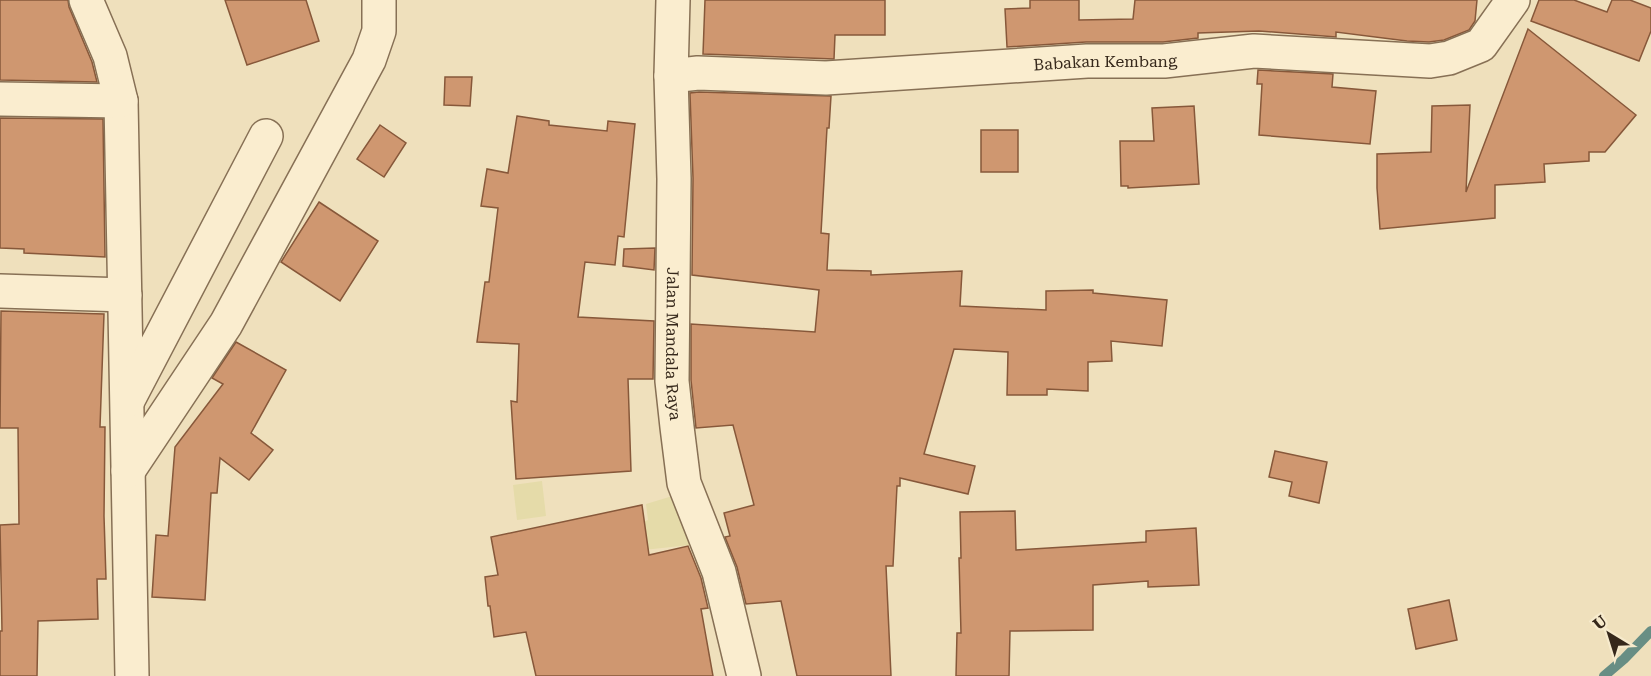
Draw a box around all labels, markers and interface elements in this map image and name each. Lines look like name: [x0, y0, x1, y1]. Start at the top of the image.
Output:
street label: Babakan Kembang: [1033, 51, 1179, 74]
street label: Jalan Mandala Raya: [662, 267, 685, 422]
north arrow: [1579, 604, 1639, 664]
text: U: [1589, 611, 1611, 634]

